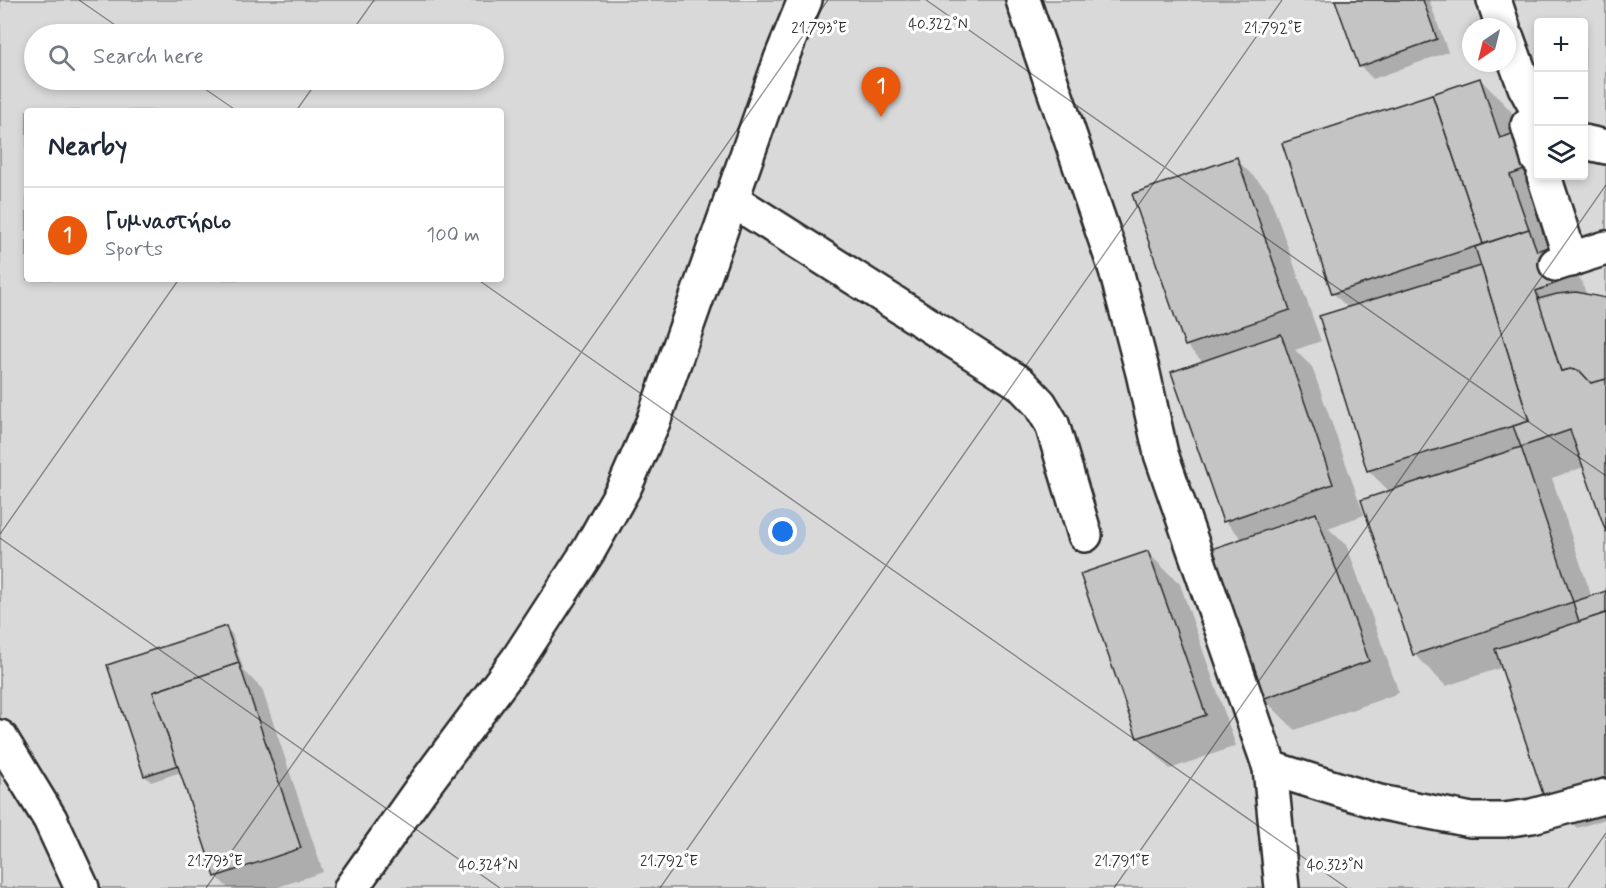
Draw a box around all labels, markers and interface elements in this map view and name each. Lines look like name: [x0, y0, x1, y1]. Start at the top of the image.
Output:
text: 40.322°N: [908, 15, 968, 35]
north arrow: [1462, 18, 1516, 72]
map controls: [1534, 18, 1588, 180]
button: +: [1534, 18, 1588, 72]
text: 21.793°E: [791, 19, 847, 39]
text: 21.792°E: [1244, 19, 1302, 39]
search box: [24, 24, 504, 90]
icon: search: [45, 41, 78, 74]
text: Search here: [93, 43, 204, 71]
pin: 1: [862, 68, 900, 117]
button: −: [1534, 72, 1588, 126]
button: layers: [1534, 126, 1588, 180]
text: Nearby: [48, 130, 127, 164]
text: Γυμναστήριο: [105, 208, 231, 236]
text: 1: [63, 222, 72, 249]
text: 100 m: [426, 222, 480, 249]
text: Sports: [105, 236, 163, 263]
your location: [768, 517, 797, 546]
text: 21.793°E: [187, 852, 243, 872]
text: 21.792°E: [640, 852, 698, 872]
text: 21.791°E: [1094, 852, 1150, 872]
text: 40.324°N: [458, 856, 518, 876]
text: 40.323°N: [1307, 856, 1363, 876]

